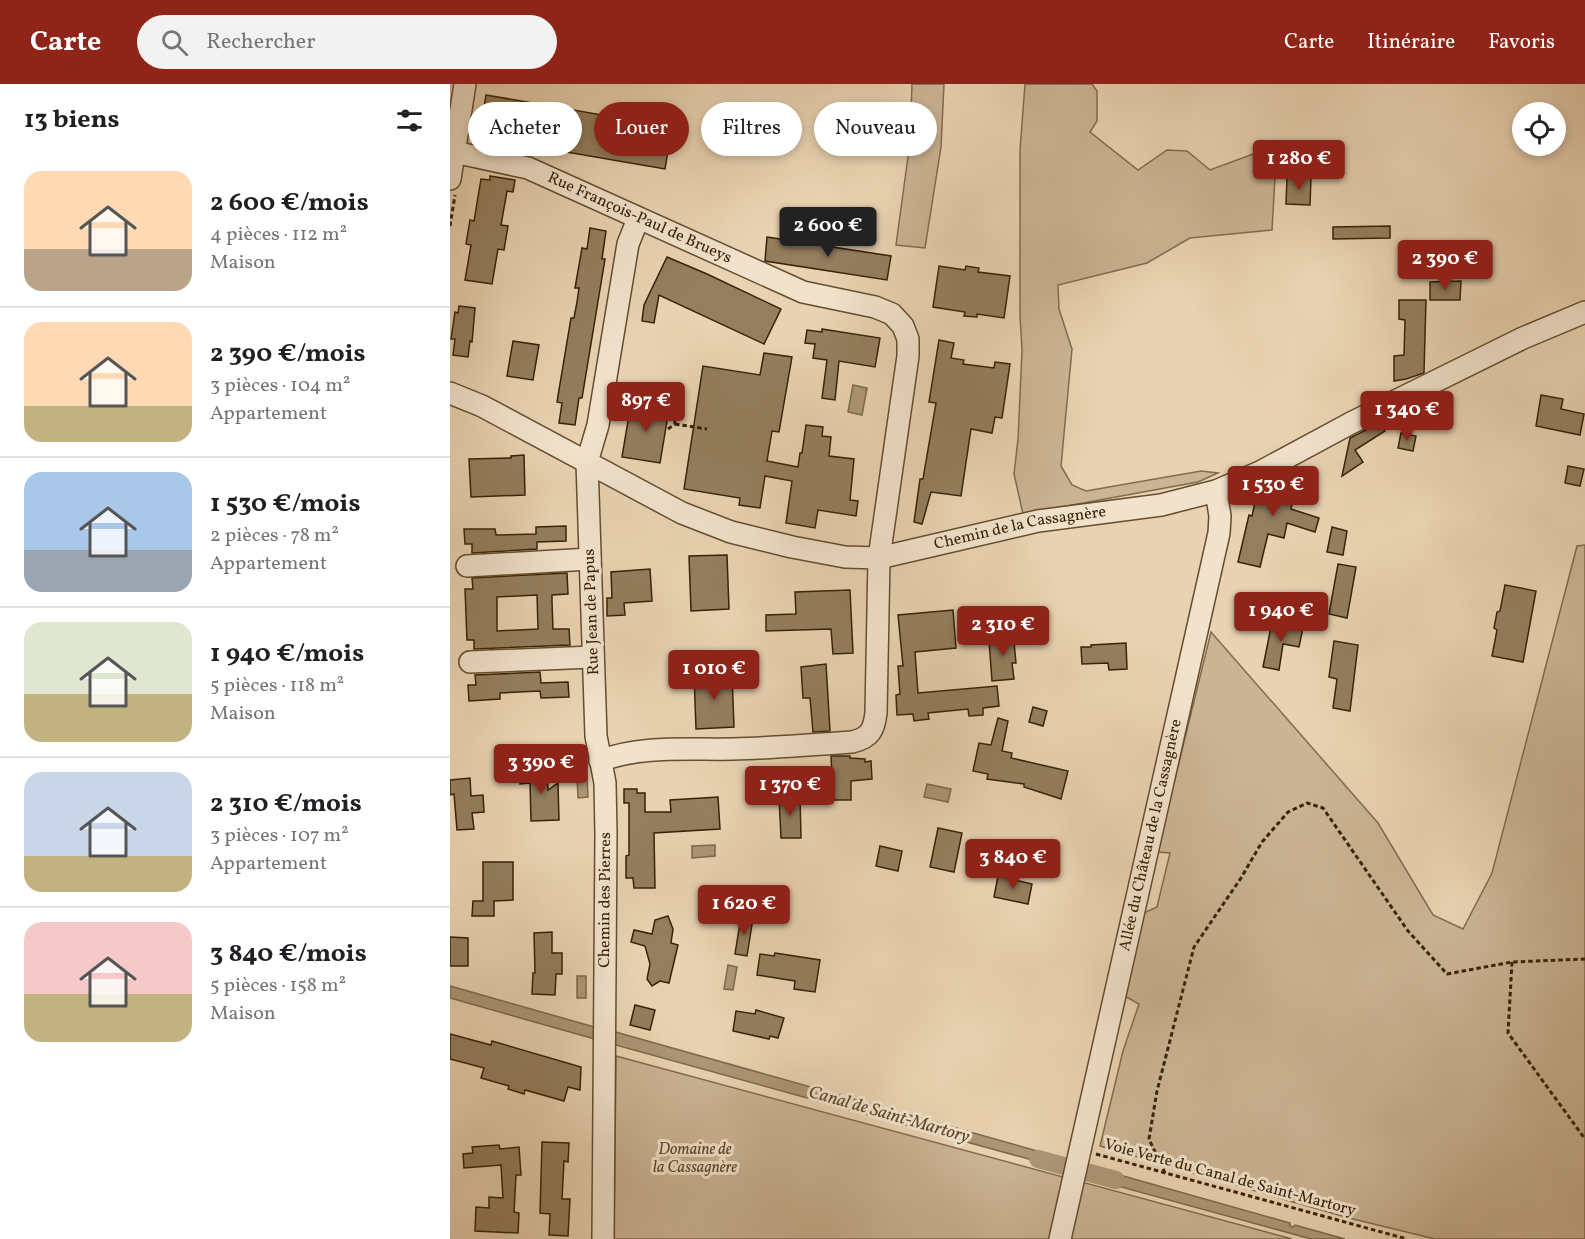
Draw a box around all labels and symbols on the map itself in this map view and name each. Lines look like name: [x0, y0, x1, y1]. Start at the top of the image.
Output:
pin: 1 280 €: [1244, 140, 1354, 191]
street label: Rue François-Paul de Brueys: [544, 167, 735, 269]
pin: 2 600 €: [773, 207, 883, 258]
pin: 2 390 €: [1390, 240, 1500, 291]
pin: 897 €: [604, 382, 688, 433]
pin: 1 340 €: [1352, 391, 1462, 442]
pin: 1 530 €: [1218, 466, 1328, 517]
street label: Chemin de la Cassagnère: [932, 501, 1107, 556]
street label: Rue Jean de Papus: [579, 548, 605, 676]
pin: 1 940 €: [1226, 592, 1336, 643]
pin: 2 310 €: [948, 606, 1058, 657]
pin: 1 010 €: [659, 650, 769, 701]
street label: Allée du Château de la Cassagnère: [1114, 717, 1188, 953]
pin: 3 390 €: [486, 744, 596, 795]
pin: 1 370 €: [735, 766, 845, 817]
street label: Chemin des Pierres: [594, 832, 617, 968]
pin: 3 840 €: [958, 839, 1068, 890]
pin: 1 620 €: [689, 885, 799, 936]
water label: Canal de Saint-Martory: [806, 1080, 972, 1150]
street label: Voie Verte du Canal de Saint-Martory: [1102, 1134, 1359, 1222]
park label: Domaine de la Cassagnère: [653, 1139, 737, 1179]

